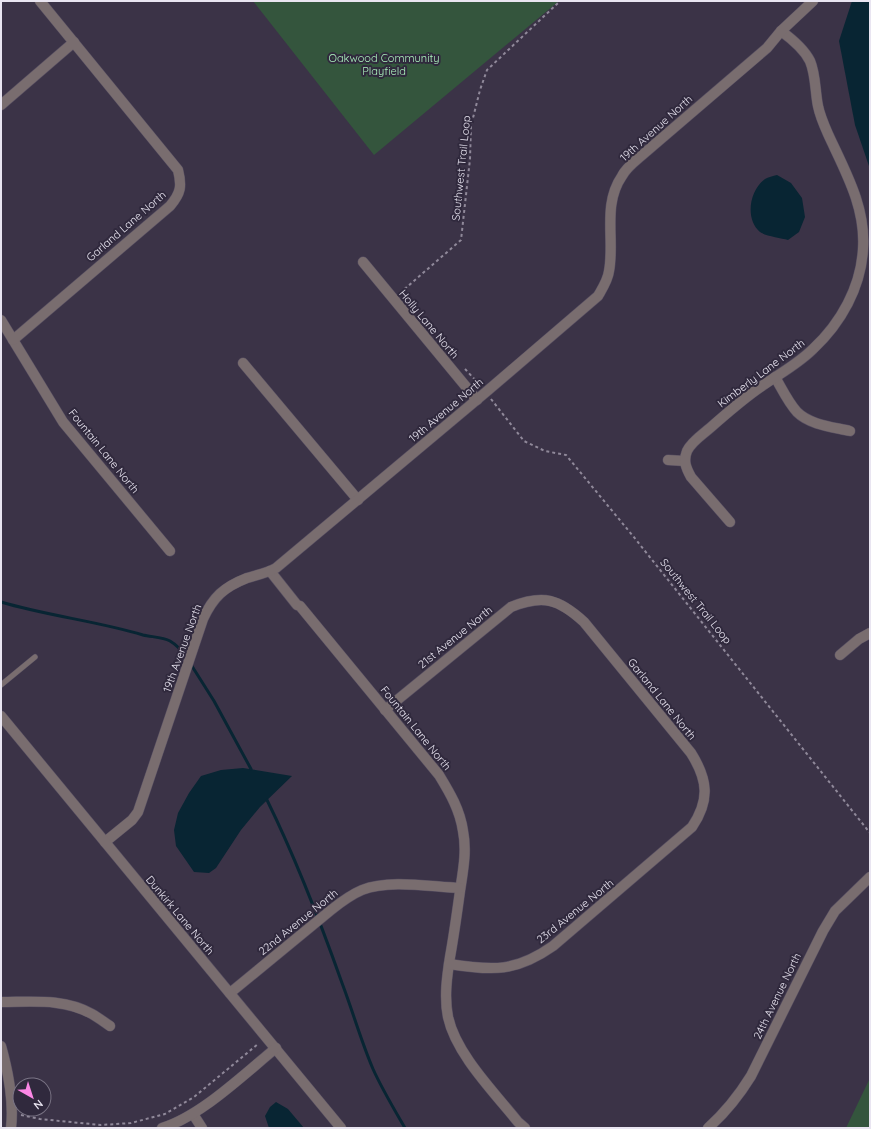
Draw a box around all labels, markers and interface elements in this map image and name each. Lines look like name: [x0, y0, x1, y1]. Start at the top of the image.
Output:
park label: Oakwood Community Playfield: [328, 51, 440, 78]
street label: 19th Avenue North: [617, 92, 695, 164]
street label: Southwest Trail Loop: [449, 114, 474, 221]
street label: Garland Lane North: [83, 188, 169, 264]
street label: Holly Lane North: [396, 287, 462, 361]
street label: Kimberly Lane North: [715, 336, 807, 410]
street label: 19th Avenue North: [406, 375, 486, 445]
street label: Fountain Lane North: [66, 406, 142, 496]
street label: Southwest Trail Loop: [657, 555, 735, 647]
street label: 19th Avenue North: [160, 602, 204, 694]
street label: 21st Avenue North: [415, 603, 495, 671]
street label: Garland Lane North: [625, 655, 699, 743]
street label: Fountain Lane North: [378, 683, 454, 773]
street label: Dunkirk Lane North: [143, 873, 217, 957]
street label: 23rd Avenue North: [534, 876, 616, 946]
street label: 22nd Avenue North: [256, 886, 340, 958]
street label: 24th Avenue North: [750, 951, 804, 1041]
north arrow: [12, 1077, 52, 1117]
text: N: [31, 1097, 46, 1113]

